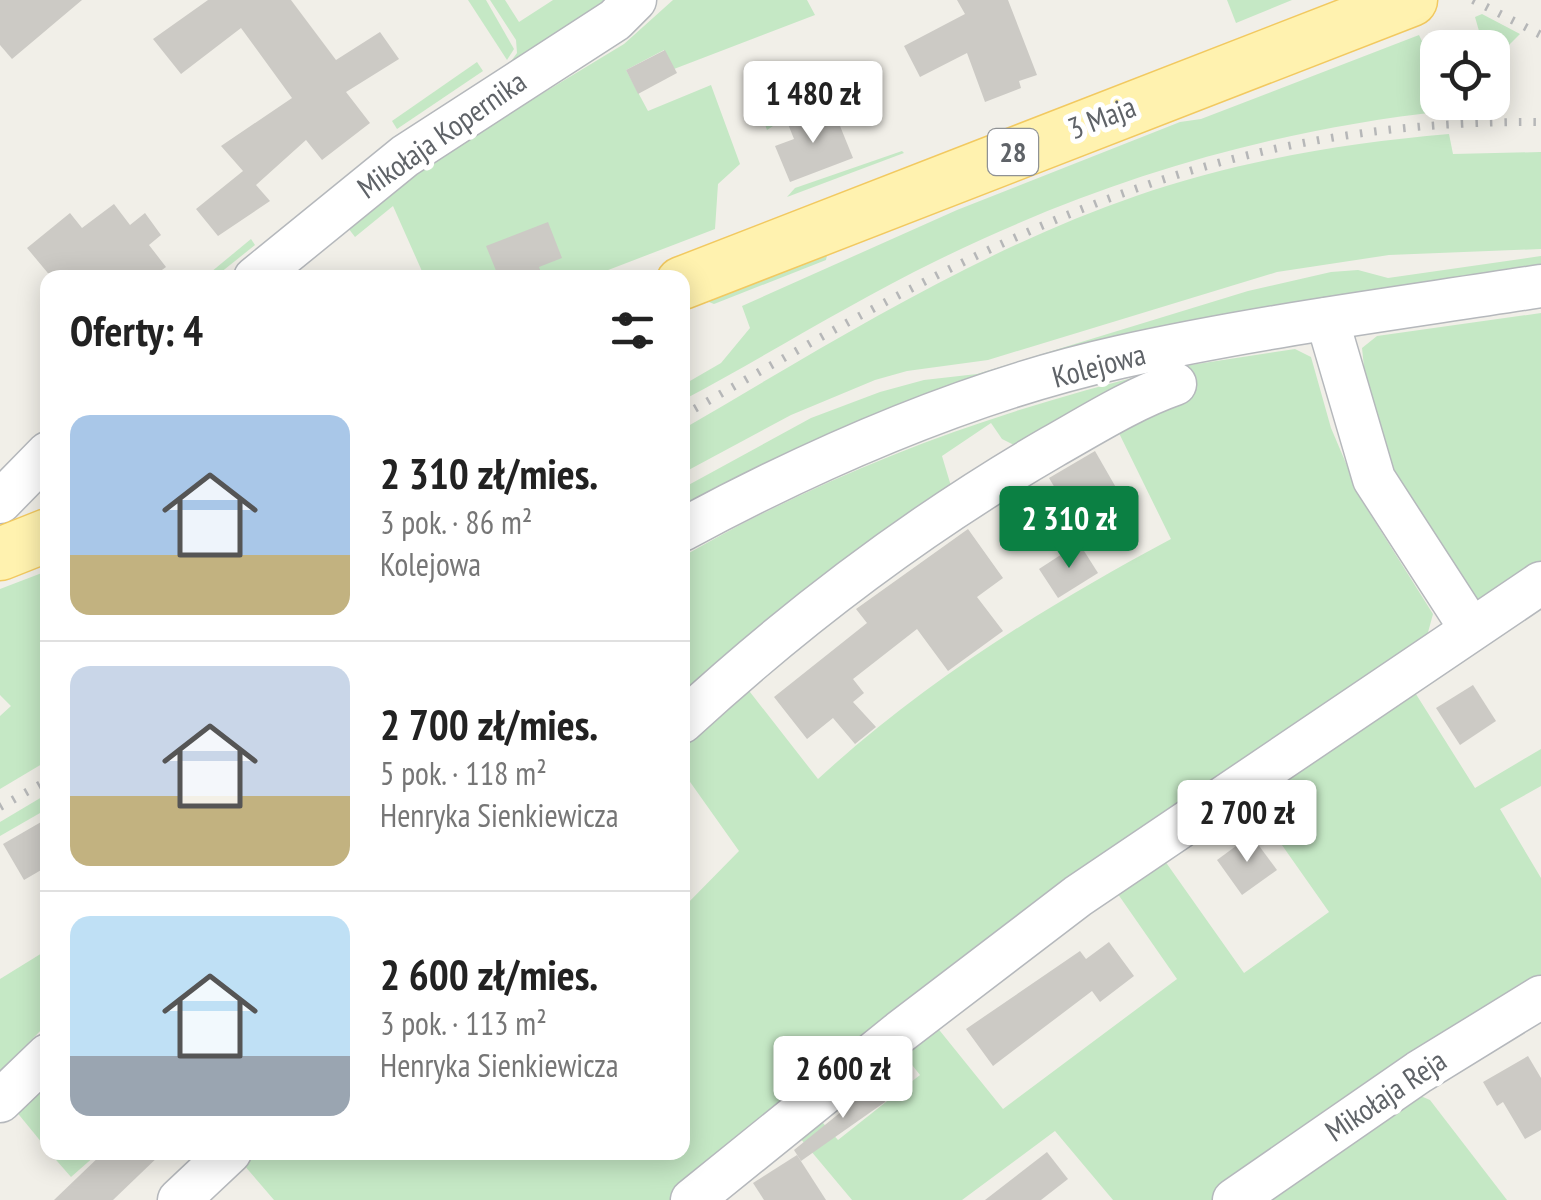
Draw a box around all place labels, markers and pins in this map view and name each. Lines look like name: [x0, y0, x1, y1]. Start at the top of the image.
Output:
pin: 1 480 zł: [710, 61, 916, 146]
pin: 2 310 zł: [966, 486, 1172, 571]
pin: 2 700 zł: [1144, 780, 1350, 865]
pin: 2 600 zł: [740, 1036, 946, 1121]

